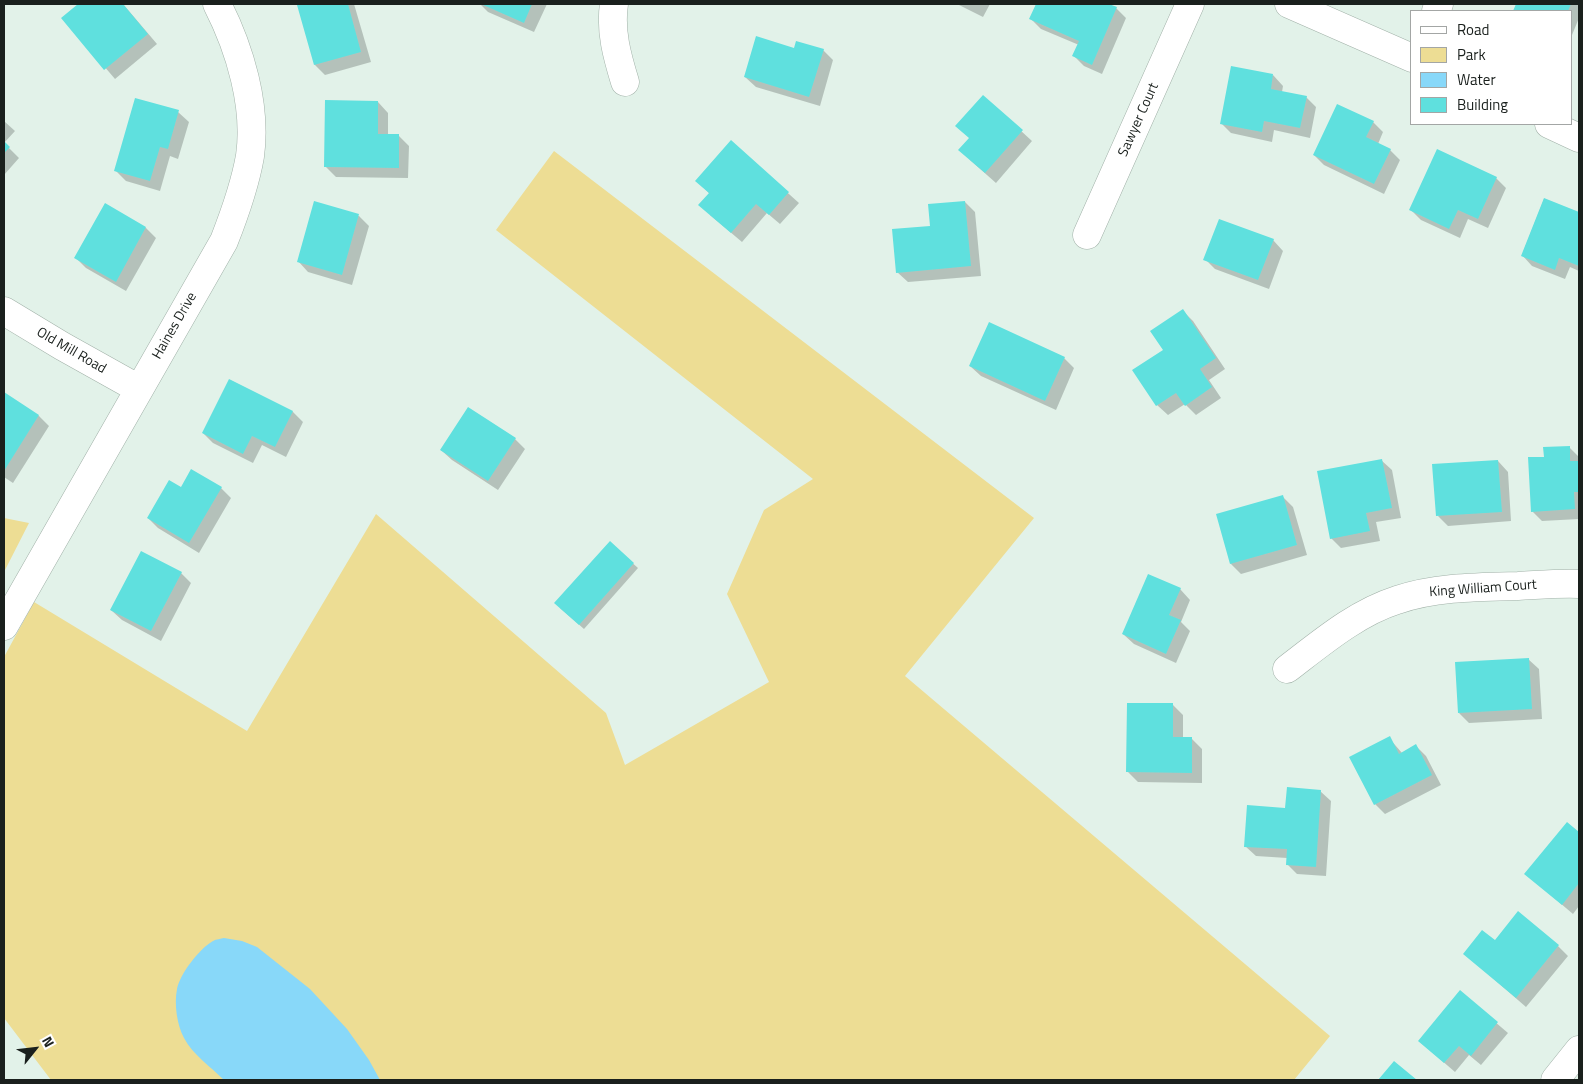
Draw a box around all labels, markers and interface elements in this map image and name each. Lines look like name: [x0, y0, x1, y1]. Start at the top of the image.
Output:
legend: [1410, 10, 1573, 125]
text: Road: [1457, 18, 1489, 41]
text: Park: [1457, 43, 1486, 66]
text: Water: [1457, 68, 1496, 91]
street label: Sawyer Court: [1115, 81, 1163, 159]
text: Building: [1457, 93, 1508, 116]
street label: Haines Drive: [149, 290, 201, 362]
street label: Old Mill Road: [33, 324, 109, 378]
street label: King William Court: [1429, 577, 1537, 601]
north arrow: [10, 1024, 60, 1074]
text: N: [37, 1032, 60, 1051]

